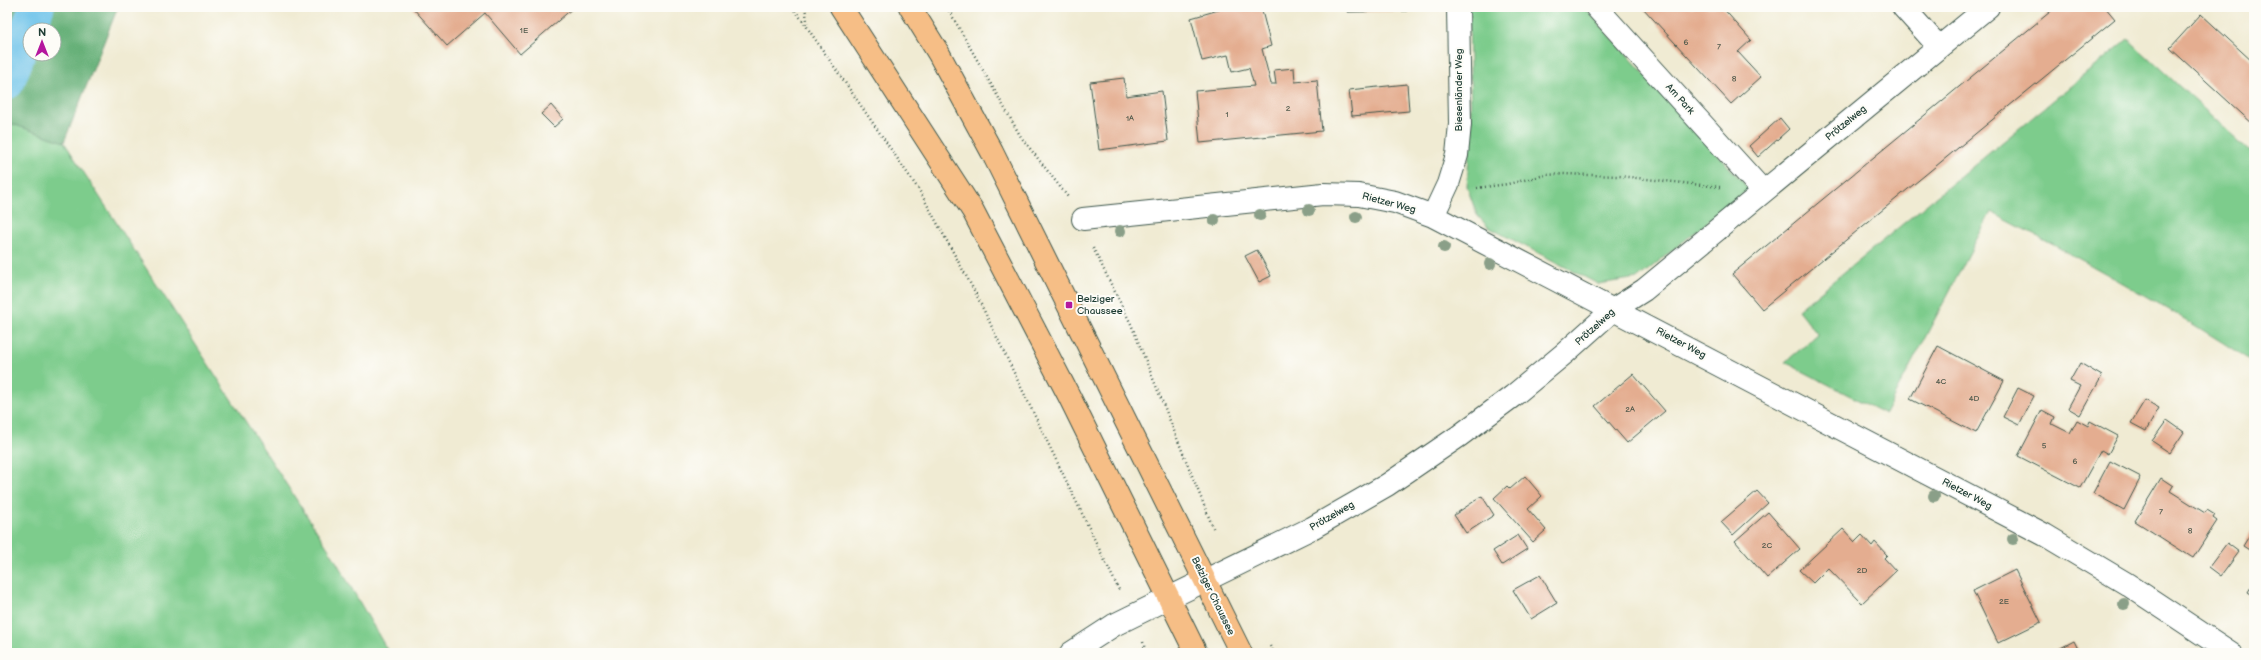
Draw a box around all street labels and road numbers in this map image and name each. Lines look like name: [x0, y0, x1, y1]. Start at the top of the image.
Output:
street label: Biesenländer Weg: [1453, 48, 1465, 131]
street label: Am Park: [1663, 81, 1697, 117]
street label: Prötzelweg: [1823, 103, 1869, 143]
street label: Rietzer Weg: [1361, 190, 1417, 216]
street label: Prötzelweg: [1573, 306, 1618, 348]
street label: Rietzer Weg: [1654, 325, 1708, 361]
street label: Rietzer Weg: [1940, 476, 1994, 512]
street label: Prötzelweg: [1308, 498, 1357, 534]
street label: Belziger Chaussee: [1189, 555, 1237, 637]

